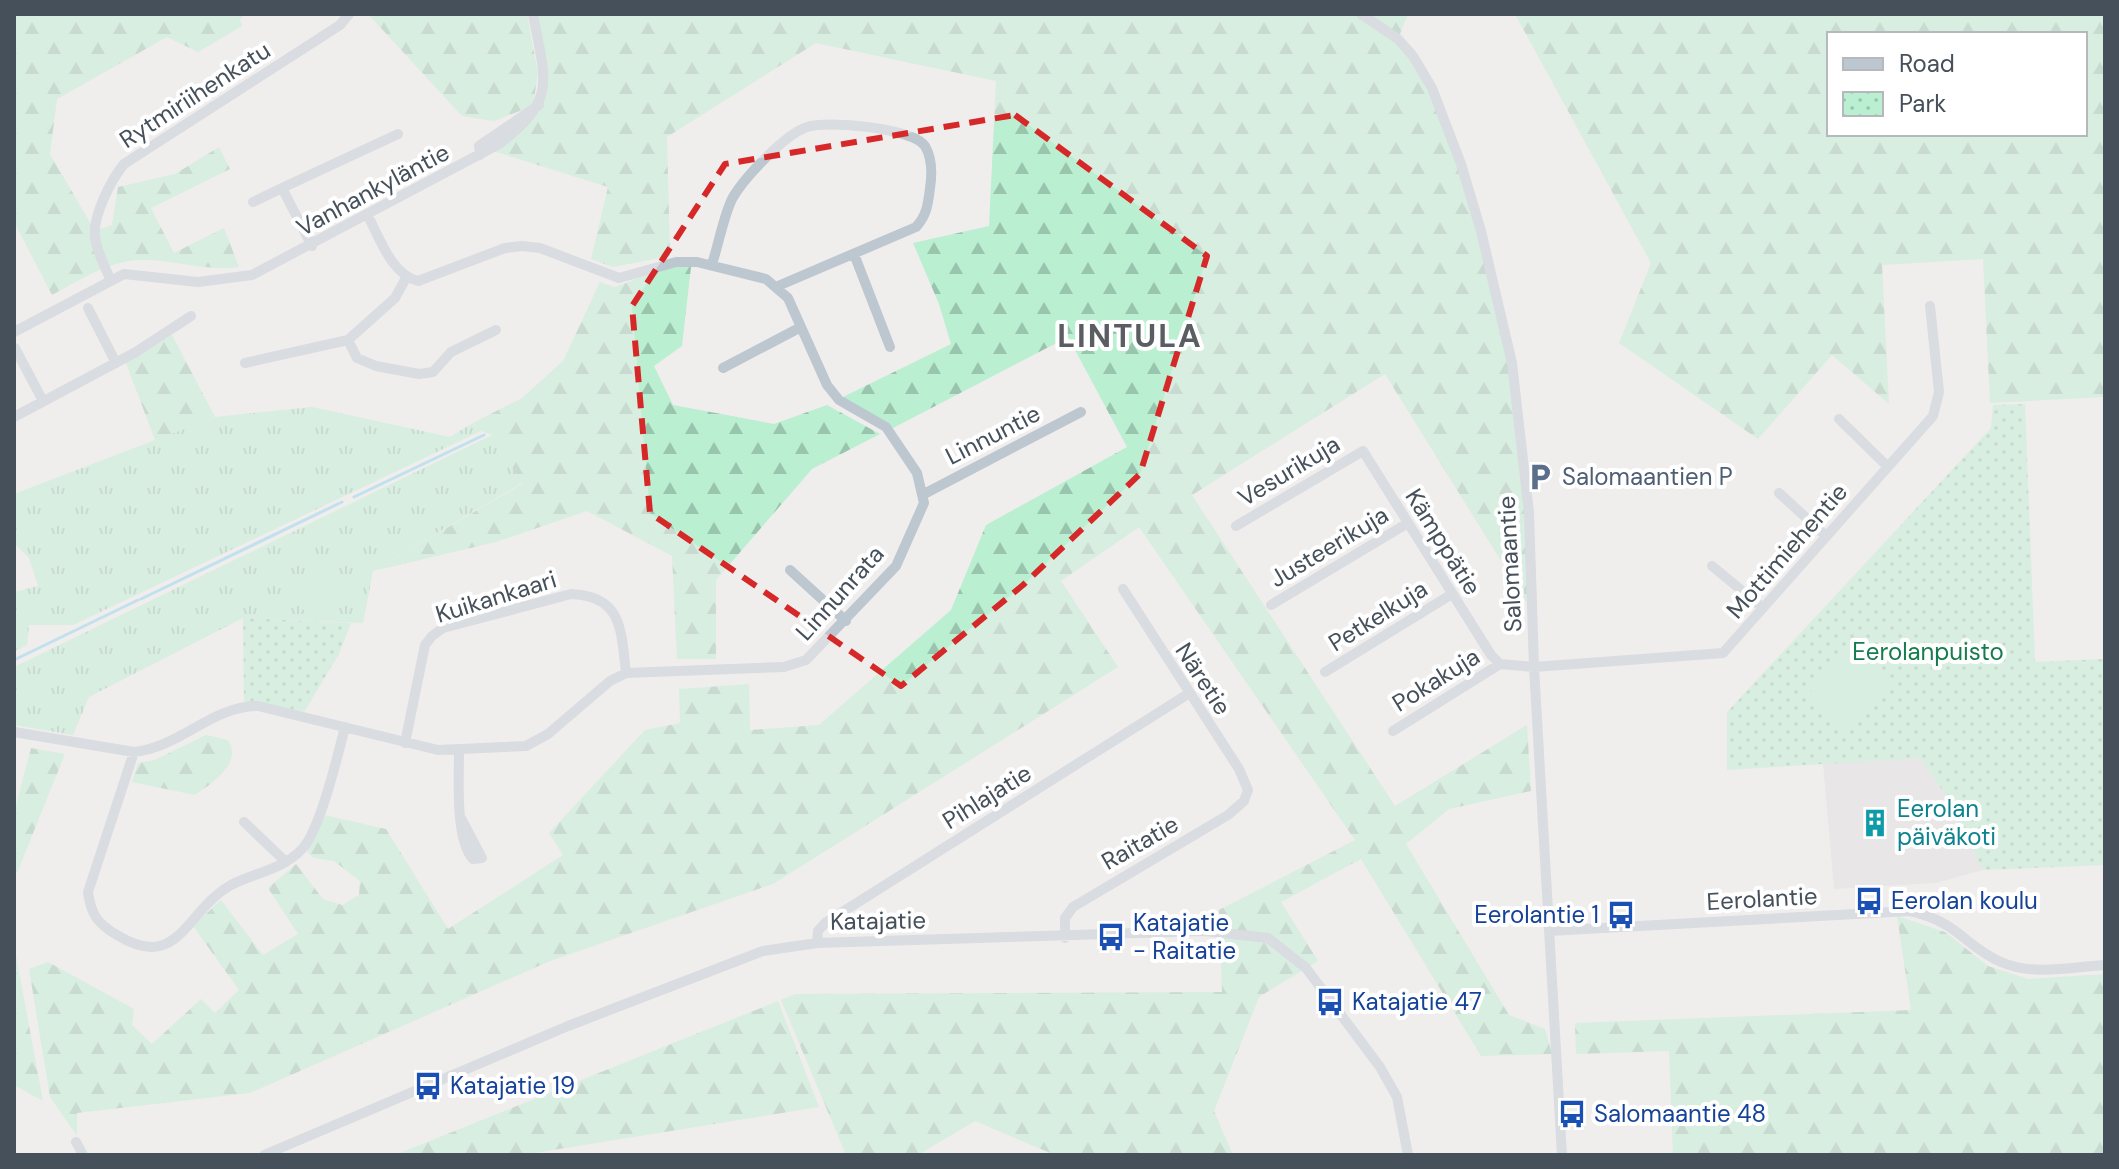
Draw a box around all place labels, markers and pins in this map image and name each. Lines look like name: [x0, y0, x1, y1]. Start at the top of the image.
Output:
place label: Salomaantien P: [1562, 461, 1733, 492]
parking icon: Salomaantien P: [1525, 462, 1555, 492]
place label: Eerolan päiväkoti: [1897, 793, 1996, 852]
building icon: Eerolan päiväkoti: [1860, 808, 1890, 838]
place label: Eerolan koulu: [1891, 885, 2038, 916]
bus stop icon: Eerolan koulu: [1854, 886, 1884, 916]
place label: Eerolantie 1: [1474, 899, 1599, 930]
bus stop icon: Eerolantie 1: [1606, 900, 1636, 930]
place label: Katajatie - Raitatie: [1133, 907, 1236, 966]
bus stop icon: Katajatie - Raitatie: [1096, 922, 1126, 952]
place label: Katajatie 47: [1352, 986, 1482, 1017]
bus stop icon: Katajatie 47: [1315, 987, 1345, 1017]
place label: Katajatie 19: [450, 1070, 575, 1101]
bus stop icon: Katajatie 19: [413, 1071, 443, 1101]
place label: Salomaantie 48: [1594, 1098, 1766, 1129]
bus stop icon: Salomaantie 48: [1557, 1099, 1587, 1129]

